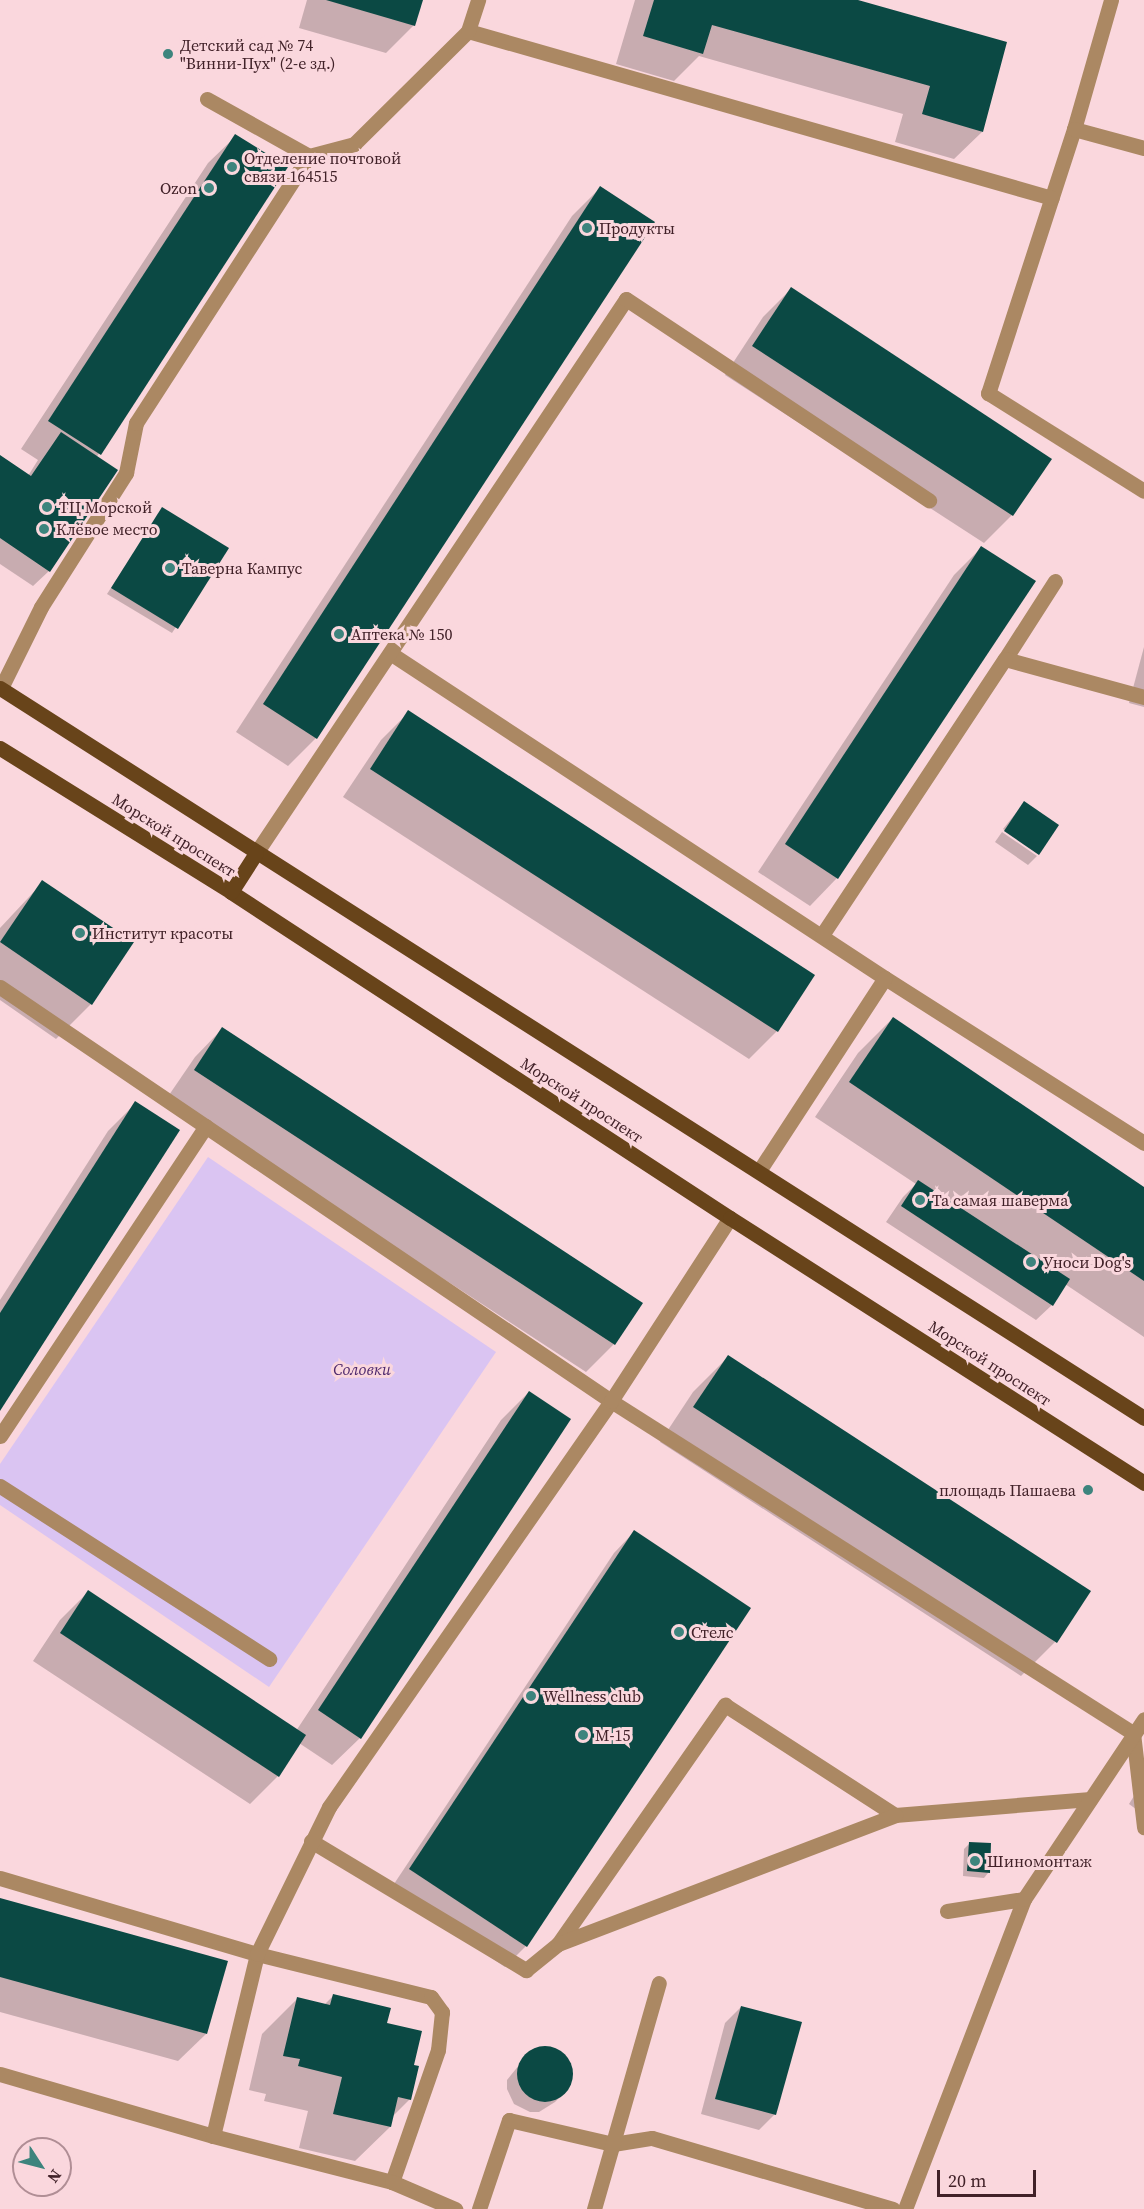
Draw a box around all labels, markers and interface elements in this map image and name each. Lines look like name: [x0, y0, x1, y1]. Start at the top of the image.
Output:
place label: Детский сад № 74 "Винни-Пух" (2-е зд.): [180, 35, 335, 73]
marker: Детский сад № 74 "Винни-Пух" (2-е зд.): [161, 47, 175, 61]
place label: Отделение почтовой связи 164515: [244, 148, 401, 186]
marker: Отделение почтовой связи 164515: [225, 160, 239, 174]
place label: Ozon: [160, 178, 197, 198]
marker: Ozon: [202, 181, 216, 195]
place label: Продукты: [599, 218, 675, 238]
marker: Продукты: [580, 221, 594, 235]
place label: ТЦ Морской: [59, 497, 152, 517]
marker: ТЦ Морской: [40, 500, 54, 514]
place label: Клёвое место: [56, 519, 158, 539]
marker: Клёвое место: [37, 522, 51, 536]
place label: Таверна Кампус: [182, 558, 302, 578]
marker: Таверна Кампус: [163, 561, 177, 575]
place label: Аптека № 150: [351, 624, 452, 644]
marker: Аптека № 150: [332, 627, 346, 641]
street label: Морской проспект: [109, 789, 239, 881]
place label: Институт красоты: [92, 923, 233, 943]
marker: Институт красоты: [73, 926, 87, 940]
street label: Морской проспект: [517, 1053, 647, 1147]
place label: Та самая шаверма: [932, 1190, 1068, 1210]
marker: Та самая шаверма: [913, 1193, 927, 1207]
place label: Уноси Dog's: [1043, 1252, 1131, 1272]
marker: Уноси Dog's: [1024, 1255, 1038, 1269]
street label: Морской проспект: [925, 1316, 1055, 1410]
park label: Соловки: [333, 1359, 391, 1379]
place label: площадь Пашаева: [939, 1480, 1076, 1500]
marker: площадь Пашаева: [1081, 1483, 1095, 1497]
place label: Стелс: [691, 1622, 734, 1642]
marker: Стелс: [672, 1625, 686, 1639]
place label: Wellness club: [543, 1686, 641, 1706]
marker: Wellness club: [524, 1689, 538, 1703]
place label: М-15: [595, 1725, 630, 1745]
marker: М-15: [576, 1728, 590, 1742]
place label: Шиномонтаж: [987, 1851, 1092, 1871]
marker: Шиномонтаж: [968, 1854, 982, 1868]
north arrow: [12, 2137, 72, 2197]
scale bar: [940, 2158, 1039, 2196]
text: N: [43, 2165, 67, 2188]
text: 20 m: [948, 2168, 986, 2193]

